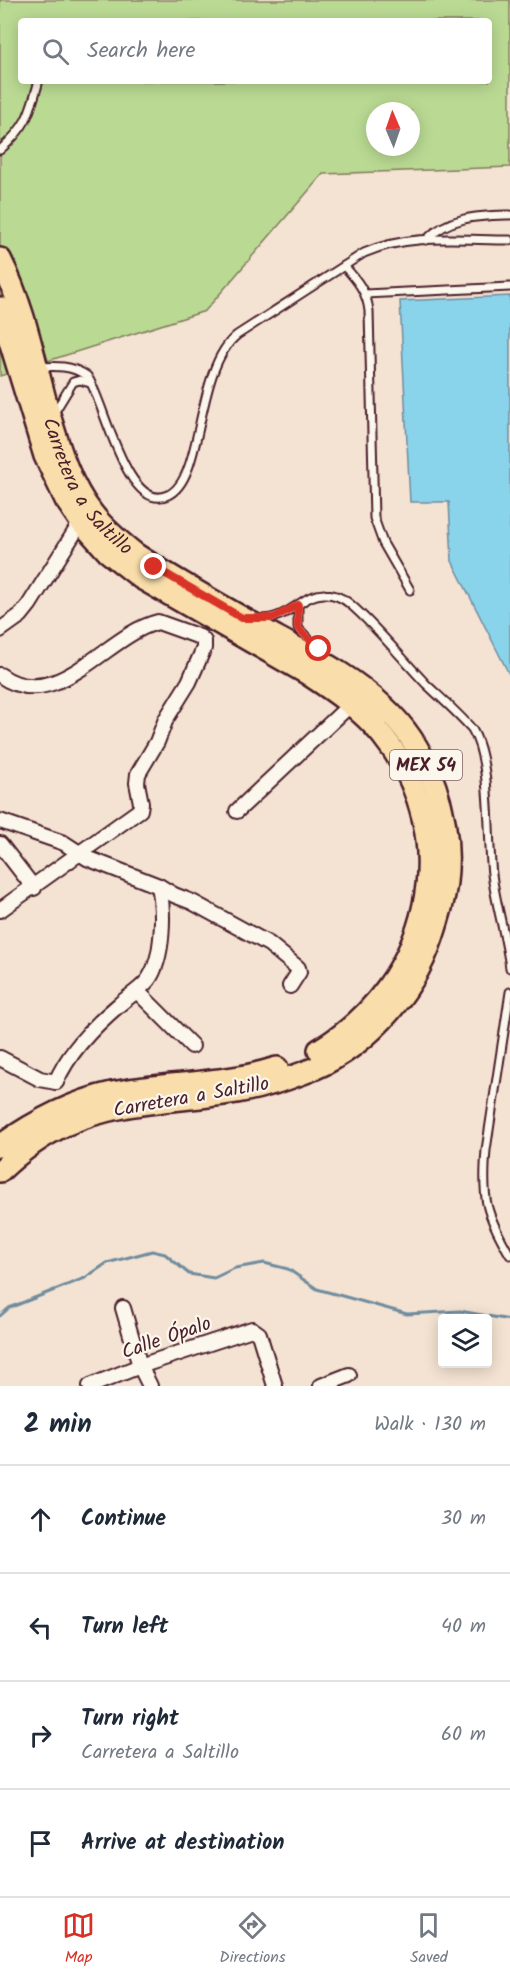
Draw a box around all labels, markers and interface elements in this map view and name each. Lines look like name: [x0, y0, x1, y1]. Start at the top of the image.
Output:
search box: [18, 18, 492, 84]
text: Search here: [87, 34, 195, 69]
icon: search: [39, 35, 72, 68]
north arrow: [366, 102, 420, 156]
street label: Carretera a Saltillo: [33, 414, 139, 564]
route end: [140, 553, 166, 579]
route start: [305, 635, 331, 661]
road number: MEX 54: [390, 750, 462, 780]
street label: Carretera a Saltillo: [111, 1068, 272, 1127]
street label: Calle Ópalo: [117, 1309, 216, 1369]
map controls: [438, 1314, 492, 1368]
button: layers: [438, 1314, 492, 1368]
text: 2 min: [24, 1404, 92, 1446]
text: Walk · 130 m: [374, 1409, 486, 1441]
text: Continue: [81, 1502, 166, 1537]
icon: ahead: [24, 1503, 57, 1536]
text: 30 m: [441, 1503, 486, 1535]
text: Turn left: [81, 1610, 168, 1645]
icon: left: [24, 1611, 57, 1644]
text: 40 m: [441, 1611, 486, 1643]
text: Turn right: [81, 1702, 179, 1737]
icon: right: [24, 1719, 57, 1752]
text: 60 m: [441, 1719, 486, 1751]
text: Carretera a Saltillo: [81, 1737, 239, 1769]
text: Arrive at destination: [81, 1826, 284, 1861]
icon: arrive: [24, 1827, 57, 1860]
tab: Map: [62, 1909, 95, 1970]
tab: Directions: [219, 1909, 286, 1970]
tab: Saved: [410, 1909, 448, 1970]

